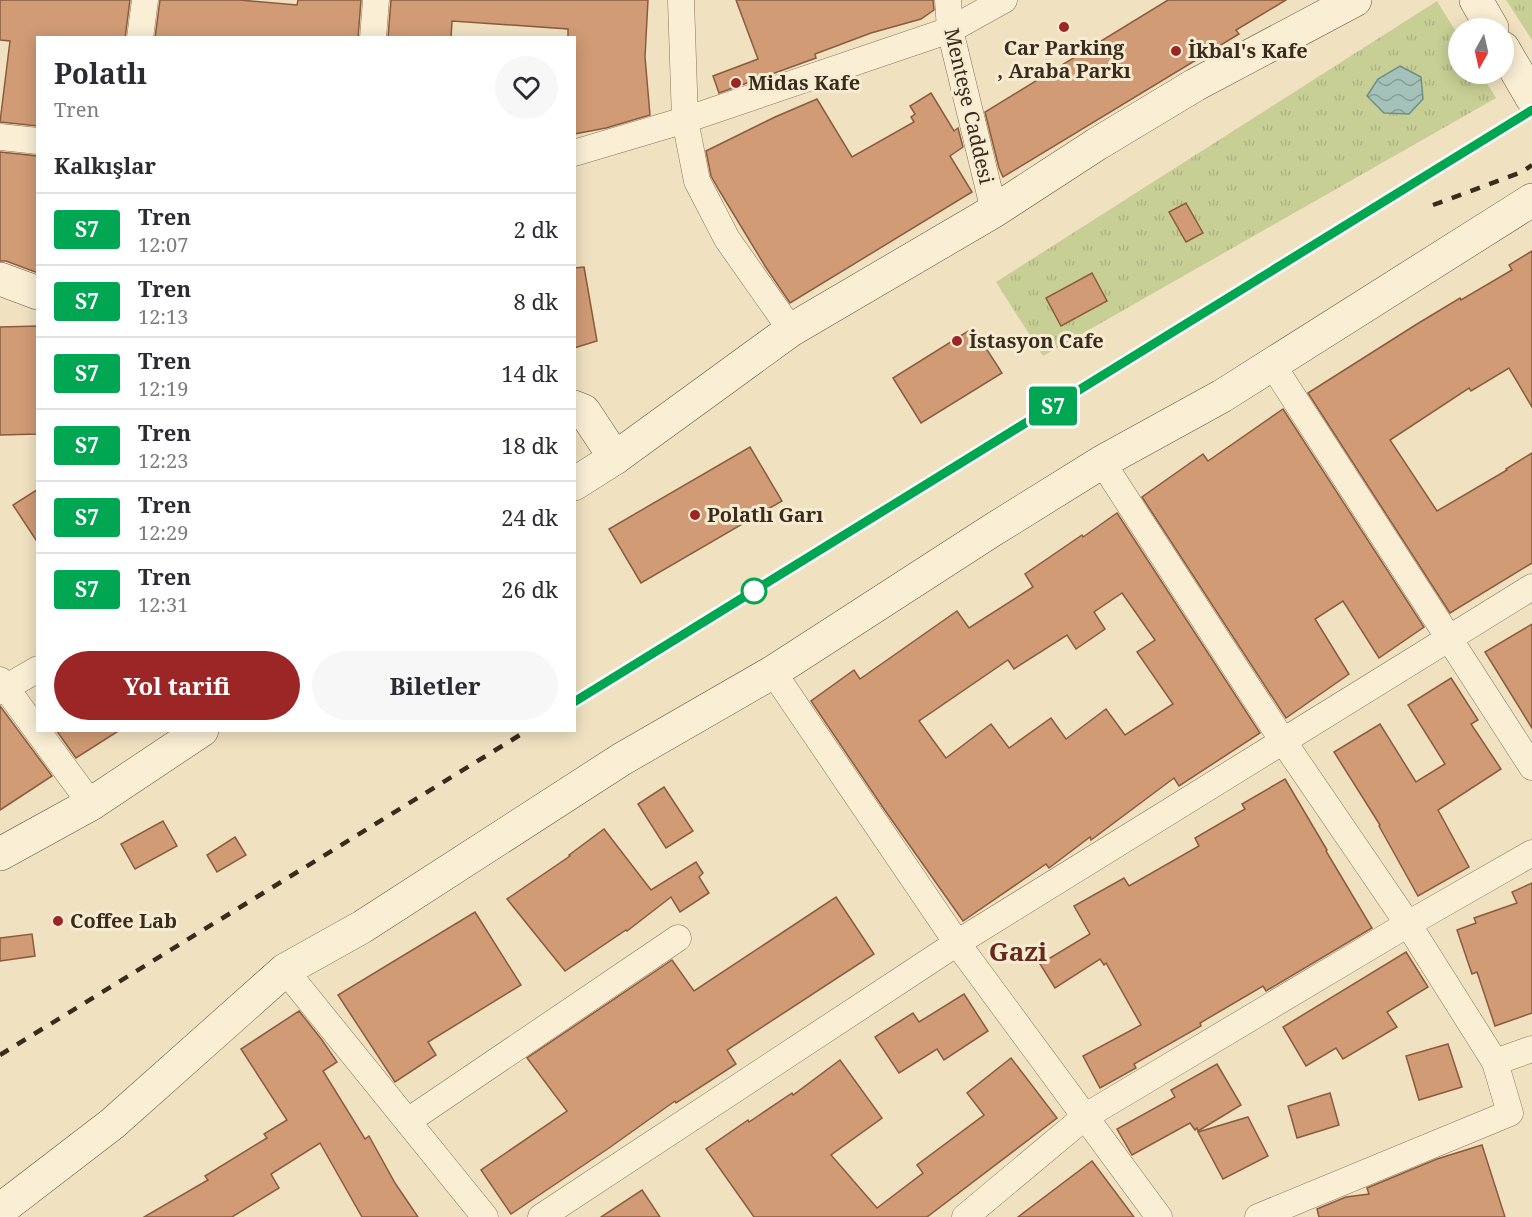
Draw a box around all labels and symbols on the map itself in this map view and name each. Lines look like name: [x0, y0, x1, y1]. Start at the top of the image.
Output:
north arrow: [1448, 18, 1514, 84]
marker: Car Parking , Araba Parkı: [1057, 20, 1071, 34]
street label: Menteşe Caddesi: [938, 25, 1001, 187]
place label: Car Parking , Araba Parkı: [997, 34, 1131, 84]
place label: İkbal's Kafe: [1188, 37, 1308, 64]
marker: İkbal's Kafe: [1169, 44, 1183, 58]
place label: Midas Kafe: [748, 69, 860, 96]
marker: Midas Kafe: [729, 76, 743, 90]
place label: İstasyon Cafe: [969, 327, 1104, 354]
marker: İstasyon Cafe: [950, 334, 964, 348]
line badge: S7: [1026, 386, 1080, 426]
place label: Polatlı Garı: [707, 501, 823, 528]
marker: Polatlı Garı: [688, 508, 702, 522]
unlabelled marker: [741, 578, 767, 604]
place label: Coffee Lab: [70, 907, 177, 934]
marker: Coffee Lab: [51, 914, 65, 928]
district label: Gazi: [989, 933, 1047, 969]

